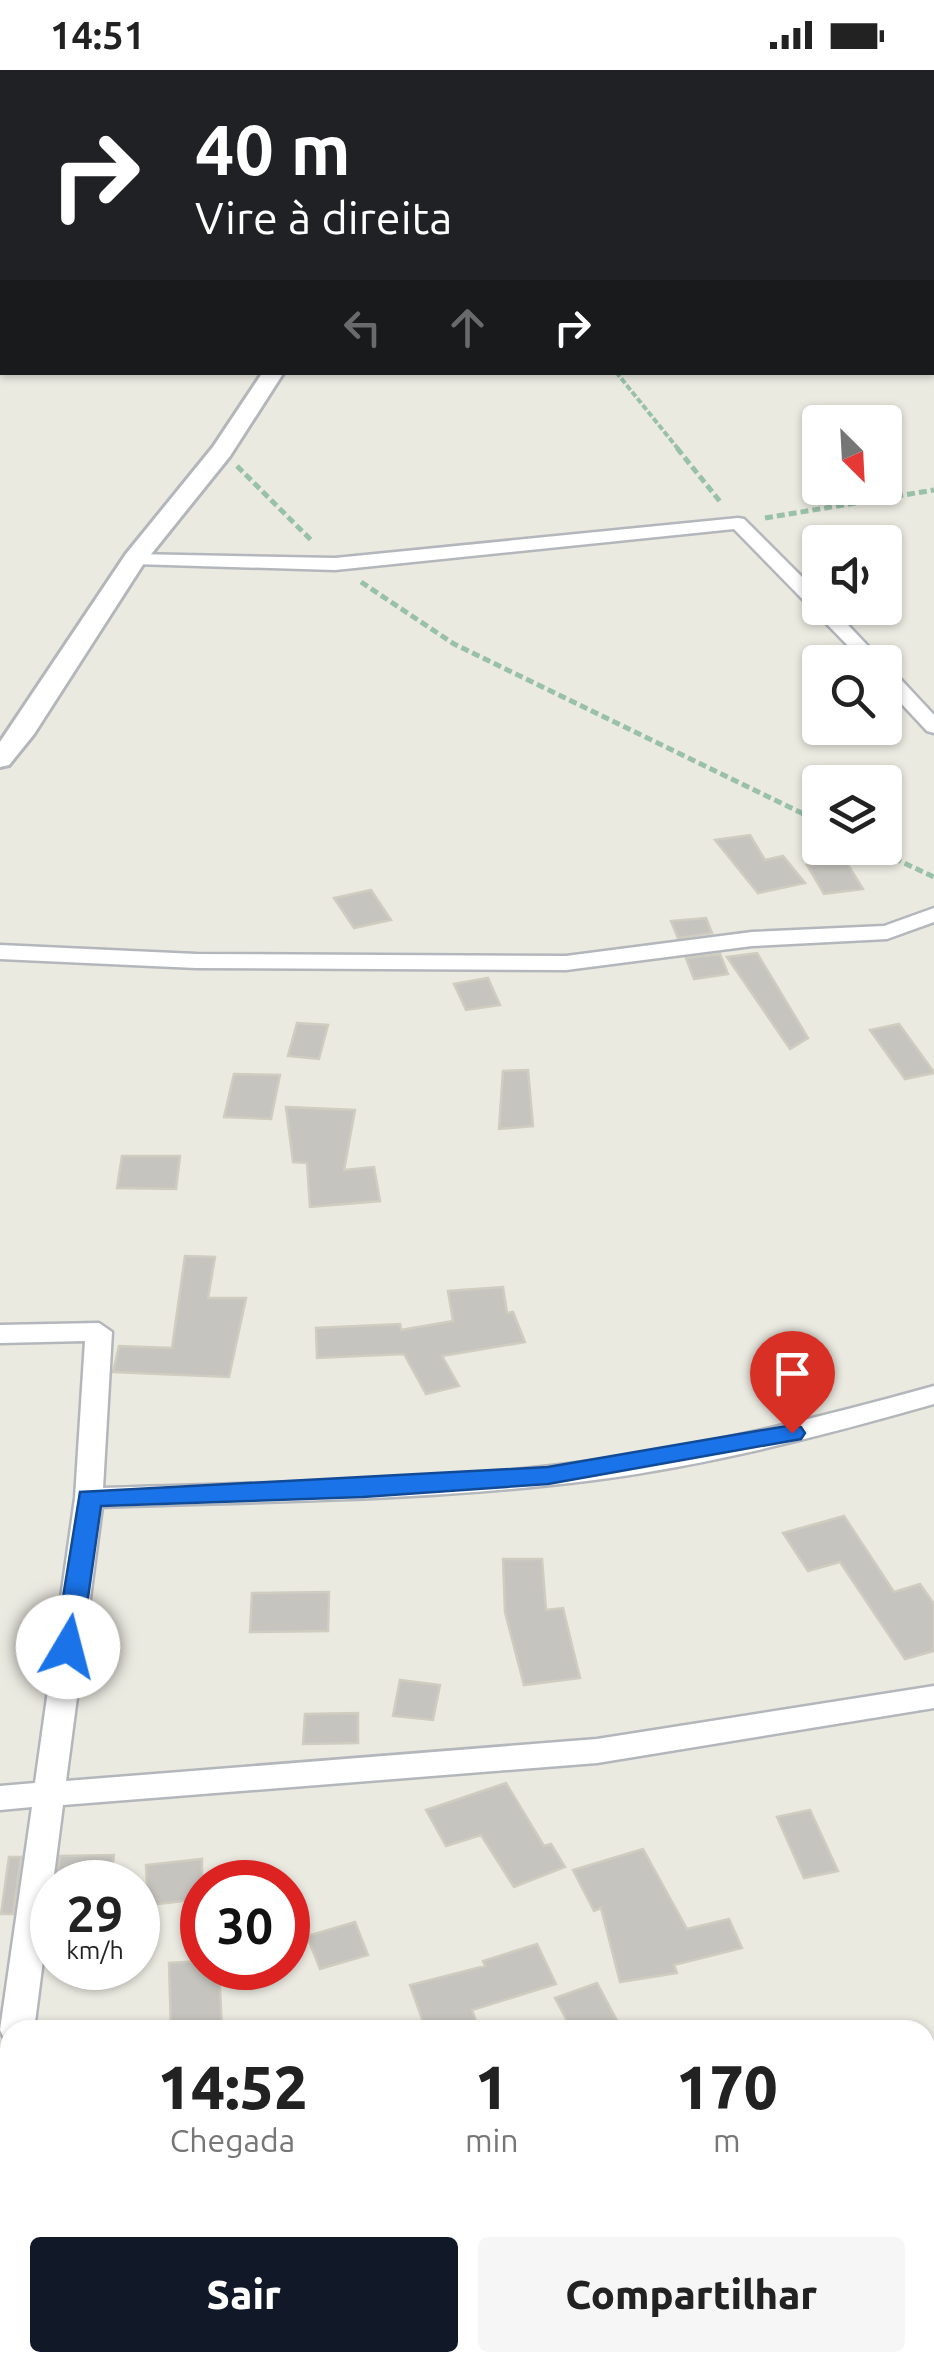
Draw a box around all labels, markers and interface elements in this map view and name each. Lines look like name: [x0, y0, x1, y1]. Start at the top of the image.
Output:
text: 14:51: [50, 14, 145, 56]
icon: right: [30, 110, 160, 240]
text: 40 m: [195, 110, 351, 188]
text: Vire à direita: [195, 192, 452, 243]
icon: left: [335, 300, 390, 355]
icon: ahead: [440, 300, 495, 355]
icon: right: [545, 300, 600, 355]
north arrow: [802, 405, 902, 505]
map controls: [802, 405, 902, 865]
button: sound: [802, 525, 902, 625]
button: search: [802, 645, 902, 745]
button: layers: [802, 765, 902, 865]
pin: [750, 1331, 835, 1434]
icon: arrive: [765, 1346, 820, 1401]
position arrow: [16, 1595, 120, 1699]
speed limit sign: 30: [180, 1860, 310, 1990]
text: 29: [67, 1885, 123, 1941]
text: km/h: [66, 1936, 124, 1964]
text: 14:52: [157, 2053, 308, 2120]
text: 1: [475, 2053, 509, 2120]
text: 170: [676, 2053, 778, 2120]
text: Chegada: [170, 2122, 295, 2158]
text: min: [465, 2122, 519, 2158]
text: m: [713, 2122, 741, 2158]
button: Sair: [30, 2237, 458, 2352]
button: Compartilhar: [478, 2237, 905, 2352]

